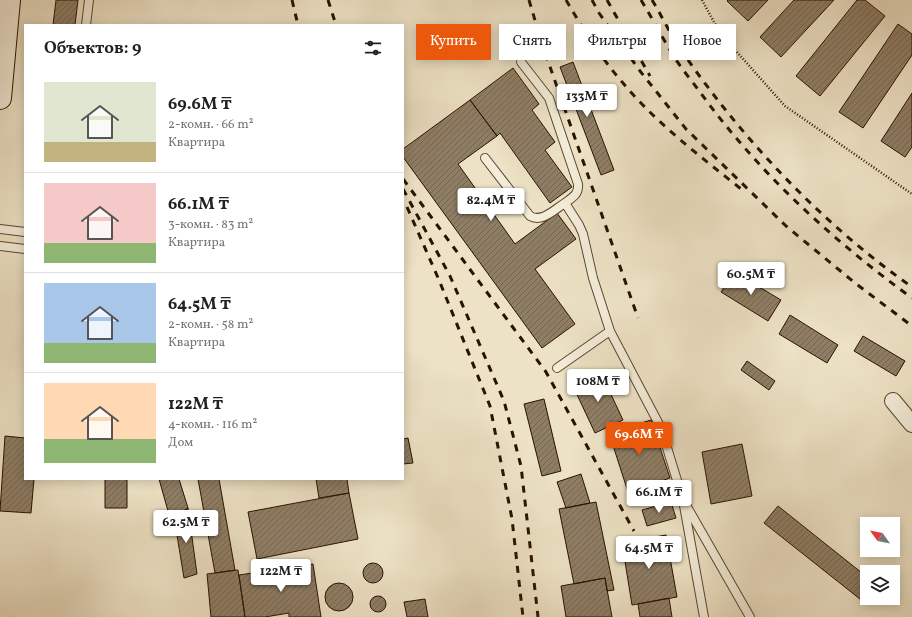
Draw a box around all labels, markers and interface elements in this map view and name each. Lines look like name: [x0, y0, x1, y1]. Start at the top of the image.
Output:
chip: Купить: [416, 24, 491, 60]
chip: Снять: [499, 24, 566, 60]
chip: Фильтры: [574, 24, 661, 60]
chip: Новое: [669, 24, 736, 60]
text: Объектов: 9: [44, 37, 141, 60]
icon: filters: [362, 37, 384, 59]
pin: 133M ₸: [554, 84, 620, 118]
text: 133M ₸: [566, 88, 608, 106]
text: 69.6M ₸: [168, 93, 232, 116]
icon: home: [76, 98, 124, 146]
text: 2-комн. · 66 m²: [168, 116, 254, 134]
text: Квартира: [168, 134, 225, 152]
pin: 82.4M ₸: [454, 188, 528, 222]
text: 82.4M ₸: [467, 192, 515, 210]
text: 66.1M ₸: [168, 193, 229, 216]
icon: home: [76, 199, 124, 247]
text: 3-комн. · 83 m²: [168, 216, 253, 234]
text: Квартира: [168, 234, 225, 252]
pin: 60.5M ₸: [714, 262, 788, 296]
text: 60.5M ₸: [727, 266, 775, 284]
text: 64.5M ₸: [168, 293, 231, 316]
icon: home: [76, 299, 124, 347]
text: 2-комн. · 58 m²: [168, 316, 253, 334]
text: Квартира: [168, 334, 225, 352]
pin: 108M ₸: [565, 369, 631, 403]
text: 108M ₸: [576, 373, 620, 391]
text: 122M ₸: [168, 393, 223, 416]
icon: home: [76, 399, 124, 447]
text: 4-комн. · 116 m²: [168, 416, 257, 434]
pin: 69.6M ₸: [602, 422, 676, 456]
text: 69.6M ₸: [615, 426, 663, 444]
text: Дом: [168, 434, 193, 452]
pin: 66.1M ₸: [622, 480, 696, 514]
text: 66.1M ₸: [636, 484, 682, 502]
pin: 62.5M ₸: [149, 510, 223, 544]
text: 62.5M ₸: [162, 514, 210, 532]
north arrow: [860, 517, 900, 557]
map controls: [860, 517, 900, 605]
pin: 64.5M ₸: [612, 536, 686, 570]
text: 64.5M ₸: [625, 540, 673, 558]
pin: 122M ₸: [248, 559, 314, 593]
text: 122M ₸: [260, 563, 302, 581]
button: layers: [860, 565, 900, 605]

